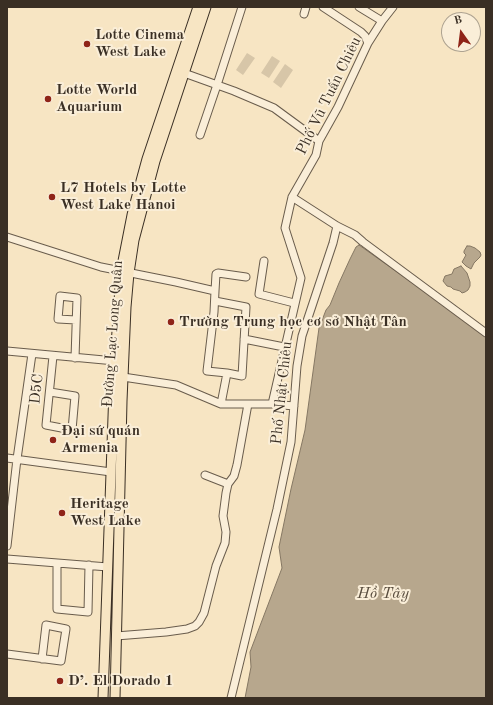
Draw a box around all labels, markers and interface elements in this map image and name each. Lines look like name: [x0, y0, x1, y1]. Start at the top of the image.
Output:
north arrow: [441, 12, 481, 52]
text: B: [453, 15, 463, 27]
place label: Lotte Cinema West Lake: [95, 26, 184, 61]
street label: Phố Vũ Tuấn Chiêu: [293, 34, 365, 158]
marker: Lotte Cinema West Lake: [82, 39, 92, 49]
place label: Lotte World Aquarium: [56, 81, 137, 116]
marker: Lotte World Aquarium: [43, 94, 53, 104]
place label: L7 Hotels by Lotte West Lake Hanoi: [60, 179, 186, 214]
marker: L7 Hotels by Lotte West Lake Hanoi: [47, 192, 57, 202]
street label: Đường Lạc Long Quân: [99, 260, 127, 408]
place label: Trường Trung học cơ sở Nhật Tân: [179, 313, 407, 331]
marker: Trường Trung học cơ sở Nhật Tân: [166, 317, 176, 327]
street label: Phố Nhật Chiêu: [268, 340, 296, 446]
street label: D5C: [26, 373, 48, 405]
place label: Đại sứ quán Armenia: [61, 422, 140, 457]
marker: Đại sứ quán Armenia: [48, 435, 58, 445]
place label: Heritage West Lake: [70, 495, 141, 530]
marker: Heritage West Lake: [57, 508, 67, 518]
water label: Hồ Tây: [357, 584, 409, 604]
place label: D’. El Dorado 1: [68, 672, 174, 690]
marker: D’. El Dorado 1: [55, 676, 65, 686]

